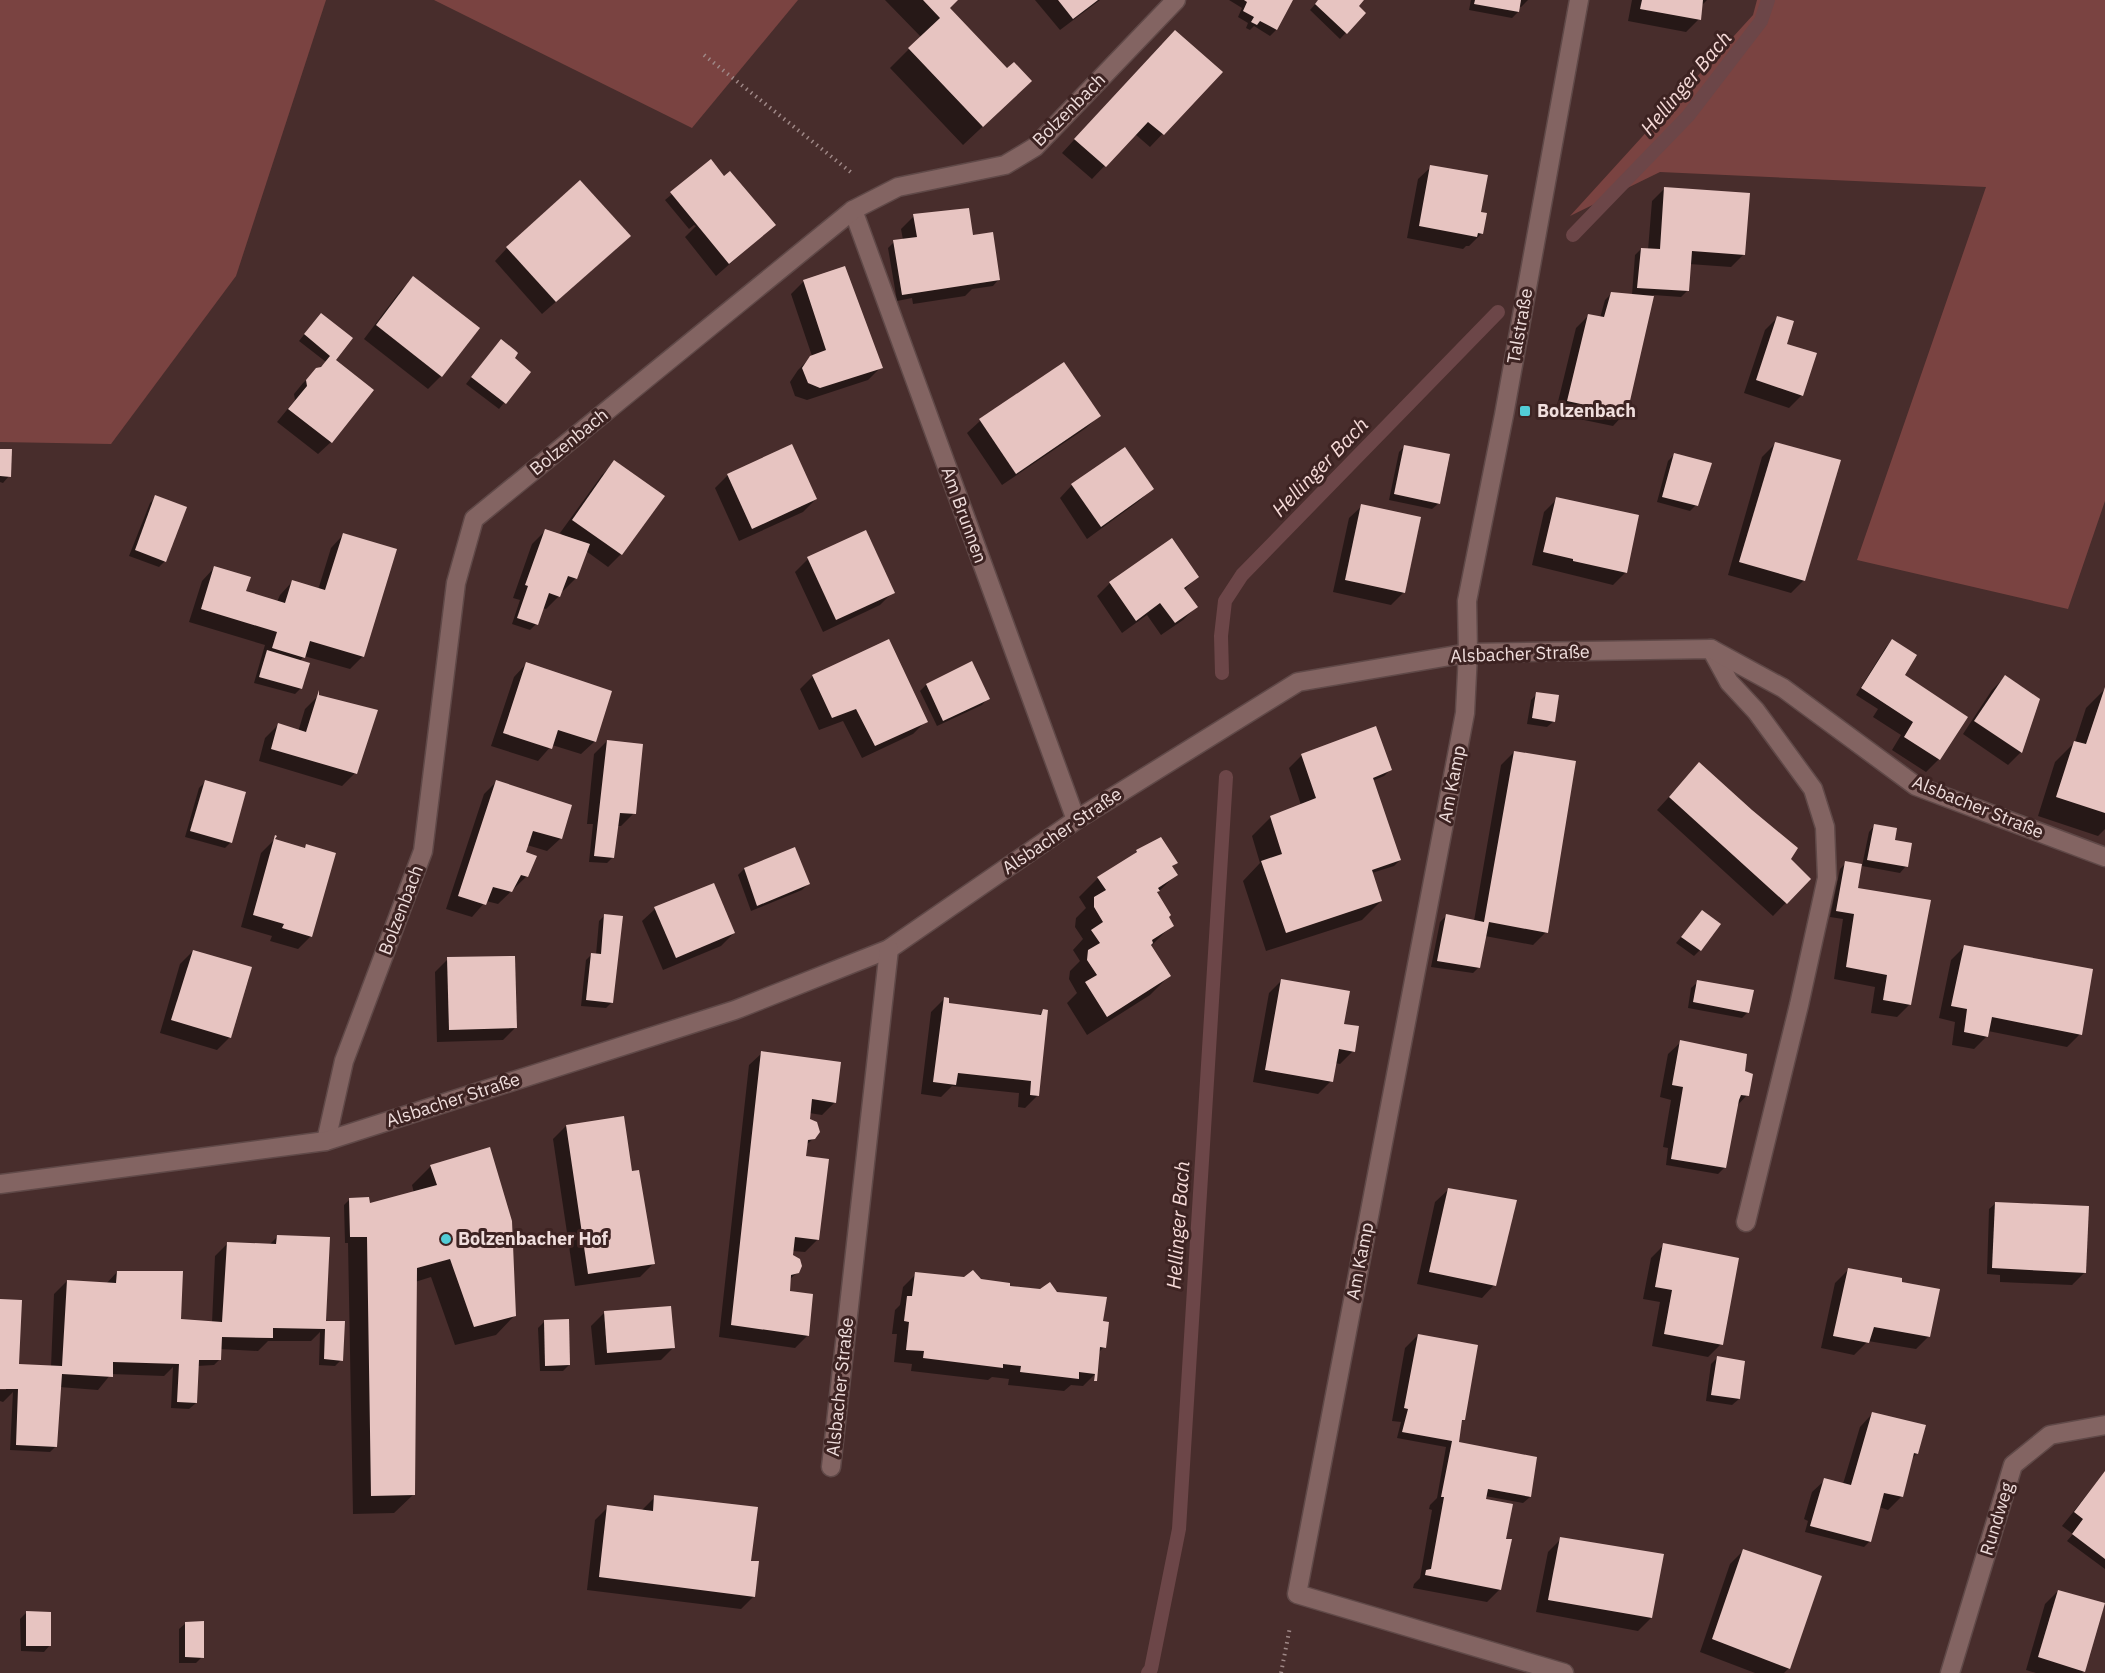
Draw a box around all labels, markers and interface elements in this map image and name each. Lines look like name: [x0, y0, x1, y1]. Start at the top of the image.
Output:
water label: Hellinger Bach: [1634, 25, 1737, 141]
street label: Bolzenbach: [1027, 68, 1110, 151]
street label: Talstraße: [1502, 286, 1537, 365]
place label: Bolzenbach: [1537, 399, 1636, 422]
street label: Bolzenbach: [525, 403, 613, 480]
marker: Bolzenbach: [1518, 404, 1532, 418]
water label: Hellinger Bach: [1265, 411, 1374, 522]
street label: Am Brunnen: [936, 464, 992, 566]
street label: Alsbacher Straße: [1450, 640, 1590, 667]
street label: Am Kamp: [1433, 743, 1470, 825]
street label: Alsbacher Straße: [1909, 770, 2047, 843]
street label: Alsbacher Straße: [997, 782, 1126, 879]
street label: Bolzenbach: [373, 862, 428, 958]
street label: Alsbacher Straße: [383, 1067, 523, 1132]
water label: Hellinger Bach: [1160, 1160, 1195, 1290]
street label: Am Kamp: [1341, 1220, 1378, 1302]
place label: Bolzenbacher Hof: [458, 1227, 609, 1250]
marker: Bolzenbacher Hof: [439, 1232, 453, 1246]
street label: Alsbacher Straße: [821, 1316, 858, 1458]
street label: Rundweg: [1974, 1479, 2019, 1558]

